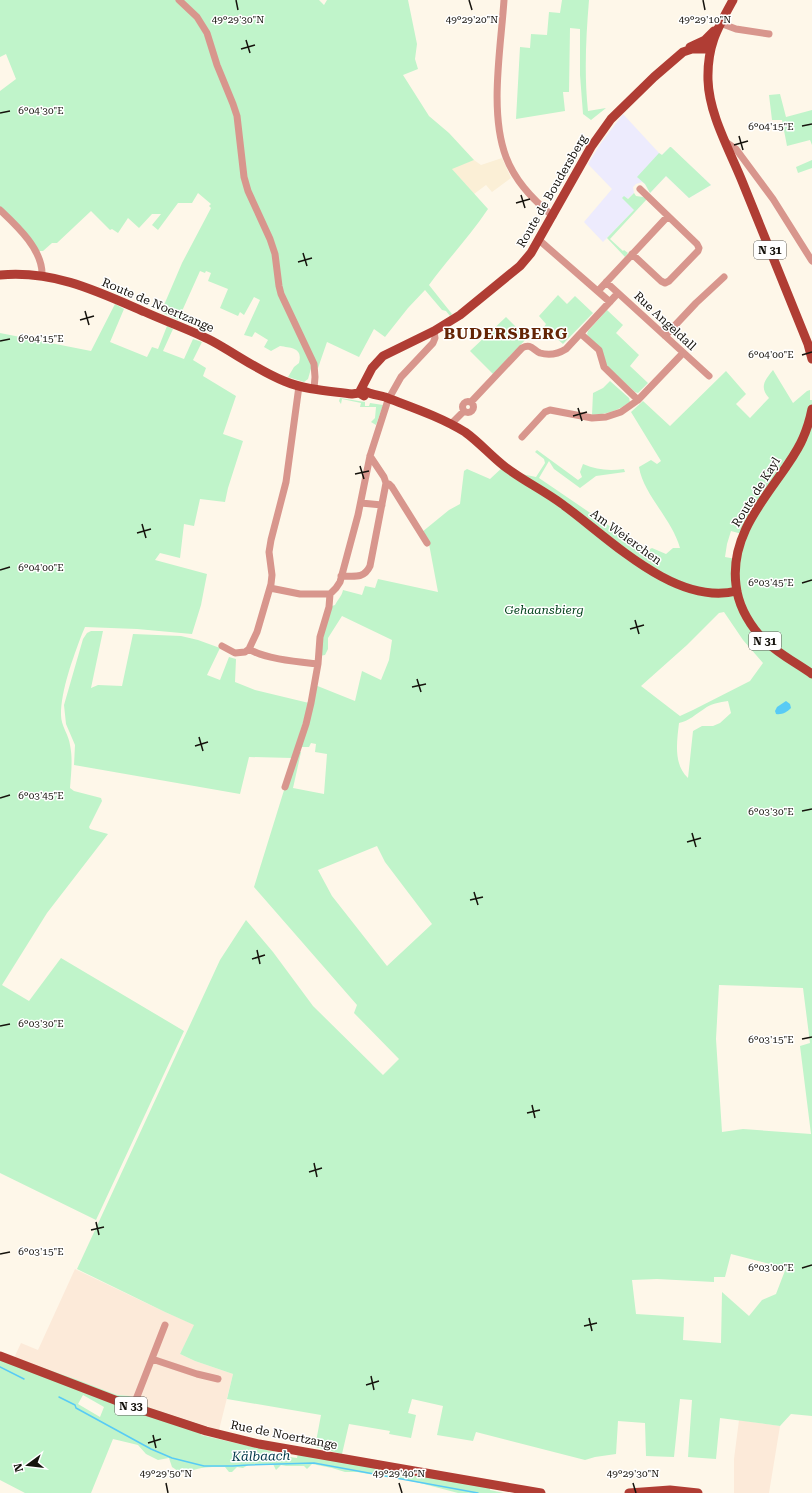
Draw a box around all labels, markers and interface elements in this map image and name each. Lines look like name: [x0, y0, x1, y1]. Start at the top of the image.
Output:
text: 49°29'30"N: [212, 14, 264, 25]
text: 49°29'20"N: [446, 14, 498, 25]
text: 49°29'10"N: [679, 14, 731, 25]
text: 6°04'30"E: [18, 105, 64, 116]
text: 6°04'15"E: [748, 121, 794, 132]
street label: Route de Boudersberg: [514, 132, 590, 250]
road number: N 31: [754, 241, 786, 259]
street label: Route de Noertzange: [100, 275, 217, 335]
street label: Rue Angeldall: [631, 289, 699, 353]
district label: BUDERSBERG: [444, 324, 568, 343]
text: 6°04'15"E: [18, 333, 64, 344]
text: 6°04'00"E: [748, 349, 794, 360]
street label: Route de Kayl: [729, 454, 783, 530]
street label: Am Weierchen: [588, 506, 665, 568]
text: 6°04'00"E: [18, 562, 64, 573]
text: 6°03'45"E: [748, 577, 794, 588]
park label: Gehaansbierg: [504, 603, 584, 617]
road number: N 31: [749, 632, 781, 650]
text: 6°03'45"E: [18, 790, 64, 801]
text: 6°03'30"E: [748, 806, 794, 817]
text: 6°03'30"E: [18, 1018, 64, 1029]
text: 6°03'15"E: [748, 1034, 794, 1045]
text: 6°03'15"E: [18, 1246, 64, 1257]
text: 6°03'00"E: [748, 1262, 794, 1273]
road number: N 33: [115, 1397, 147, 1415]
street label: Rue de Noertzange: [229, 1418, 339, 1452]
north arrow: [8, 1445, 48, 1485]
water label: Kälbaach: [231, 1448, 291, 1464]
text: N: [11, 1461, 26, 1473]
text: 49°29'50"N: [140, 1468, 192, 1479]
text: 49°29'40"N: [373, 1468, 425, 1479]
text: 49°29'30"N: [607, 1468, 659, 1479]

